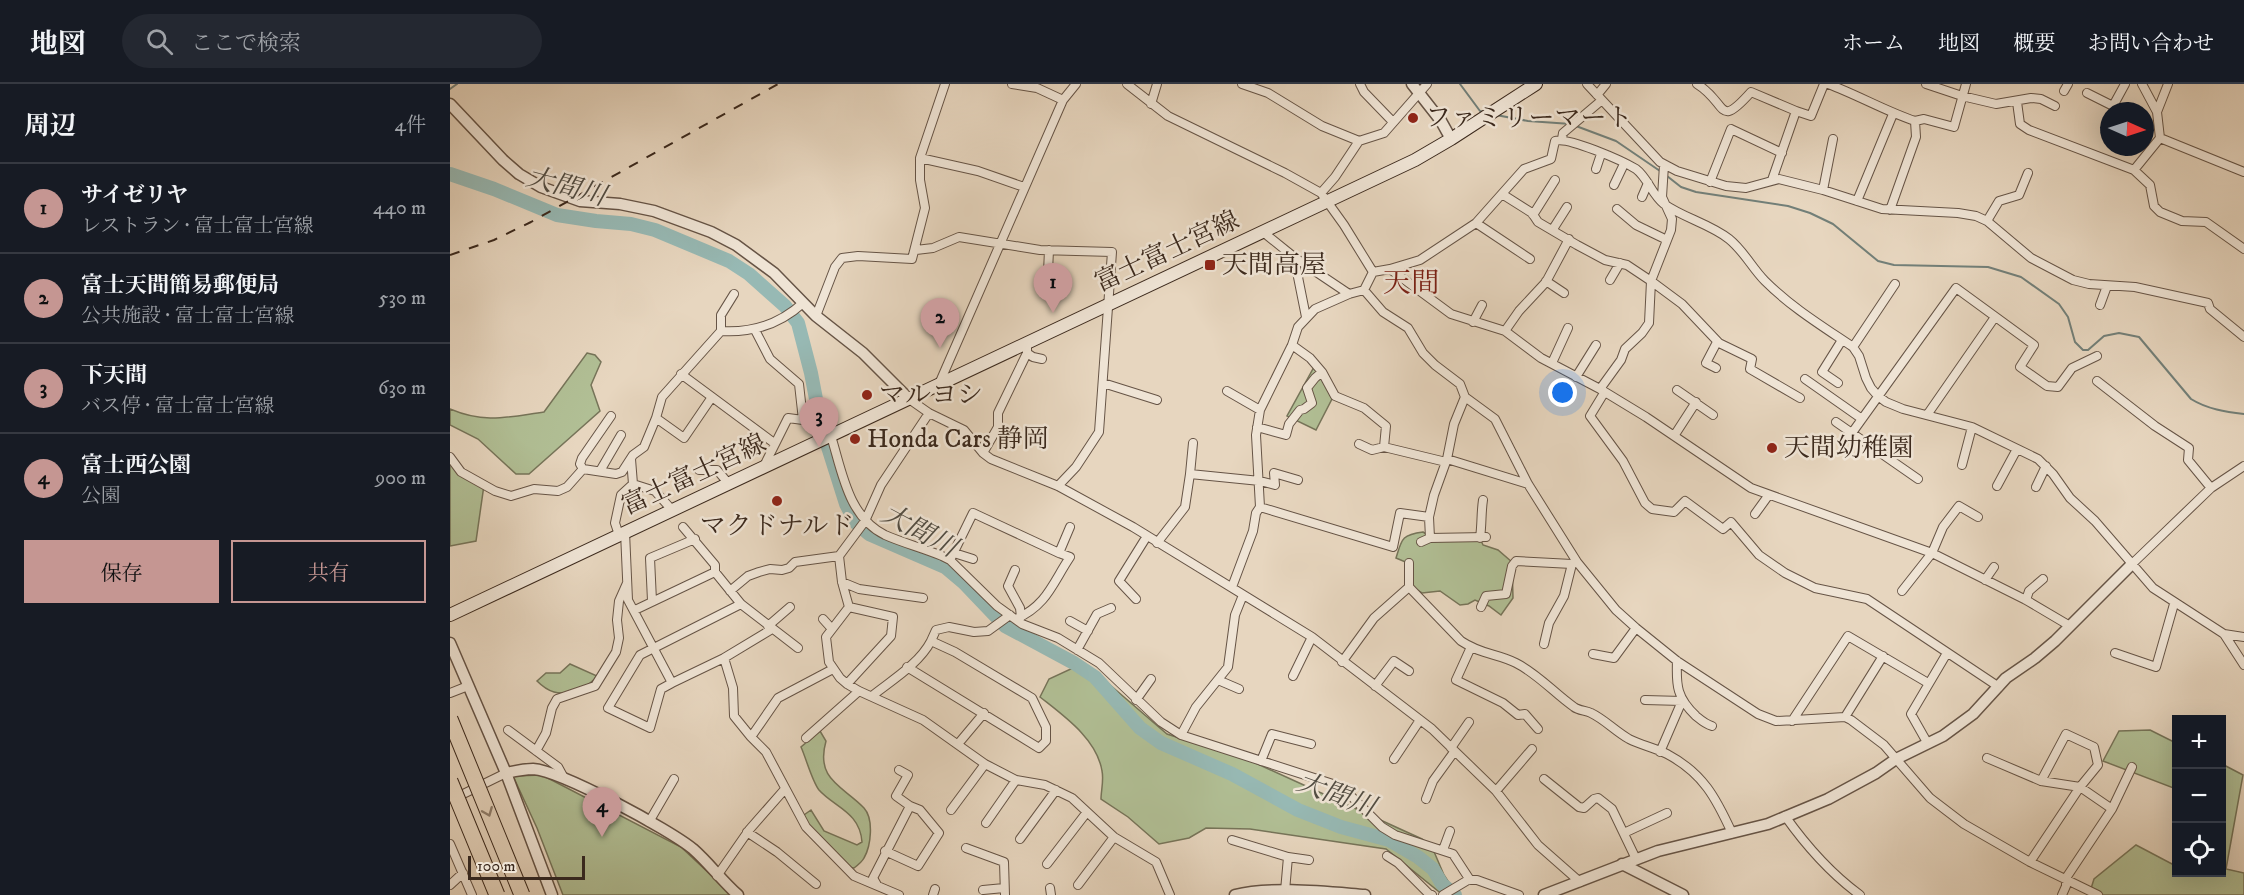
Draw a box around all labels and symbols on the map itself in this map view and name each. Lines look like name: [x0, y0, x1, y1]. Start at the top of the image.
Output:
place label: ファミリーマート: [1425, 102, 1632, 135]
north arrow: [2100, 102, 2154, 156]
marker: ファミリーマート: [1406, 111, 1420, 125]
water label: 大間川: [522, 160, 612, 215]
street label: 富士富士宮線: [1089, 204, 1245, 300]
place label: 天間高屋: [1222, 249, 1326, 282]
marker: 天間高屋: [1203, 258, 1217, 272]
pin: 1: [1034, 264, 1072, 313]
district label: 天間: [1383, 266, 1439, 301]
pin: 2: [920, 298, 960, 348]
your location: [1548, 378, 1577, 407]
place label: マルヨシ: [879, 379, 983, 412]
marker: マルヨシ: [860, 388, 874, 402]
pin: 3: [800, 398, 838, 447]
place label: Honda Cars 静岡: [867, 423, 1048, 456]
street label: 富士富士宮線: [616, 427, 772, 523]
marker: Honda Cars 静岡: [848, 432, 862, 446]
place label: 天間幼稚園: [1784, 432, 1914, 465]
marker: 天間幼稚園: [1765, 441, 1779, 455]
marker: マクドナルド: [770, 494, 784, 508]
water label: 大間川: [875, 497, 965, 566]
place label: マクドナルド: [700, 510, 854, 543]
water label: 大間川: [1292, 765, 1383, 826]
pin: 4: [582, 788, 622, 837]
one-way arrow: [481, 806, 494, 816]
scale bar: [468, 853, 585, 880]

